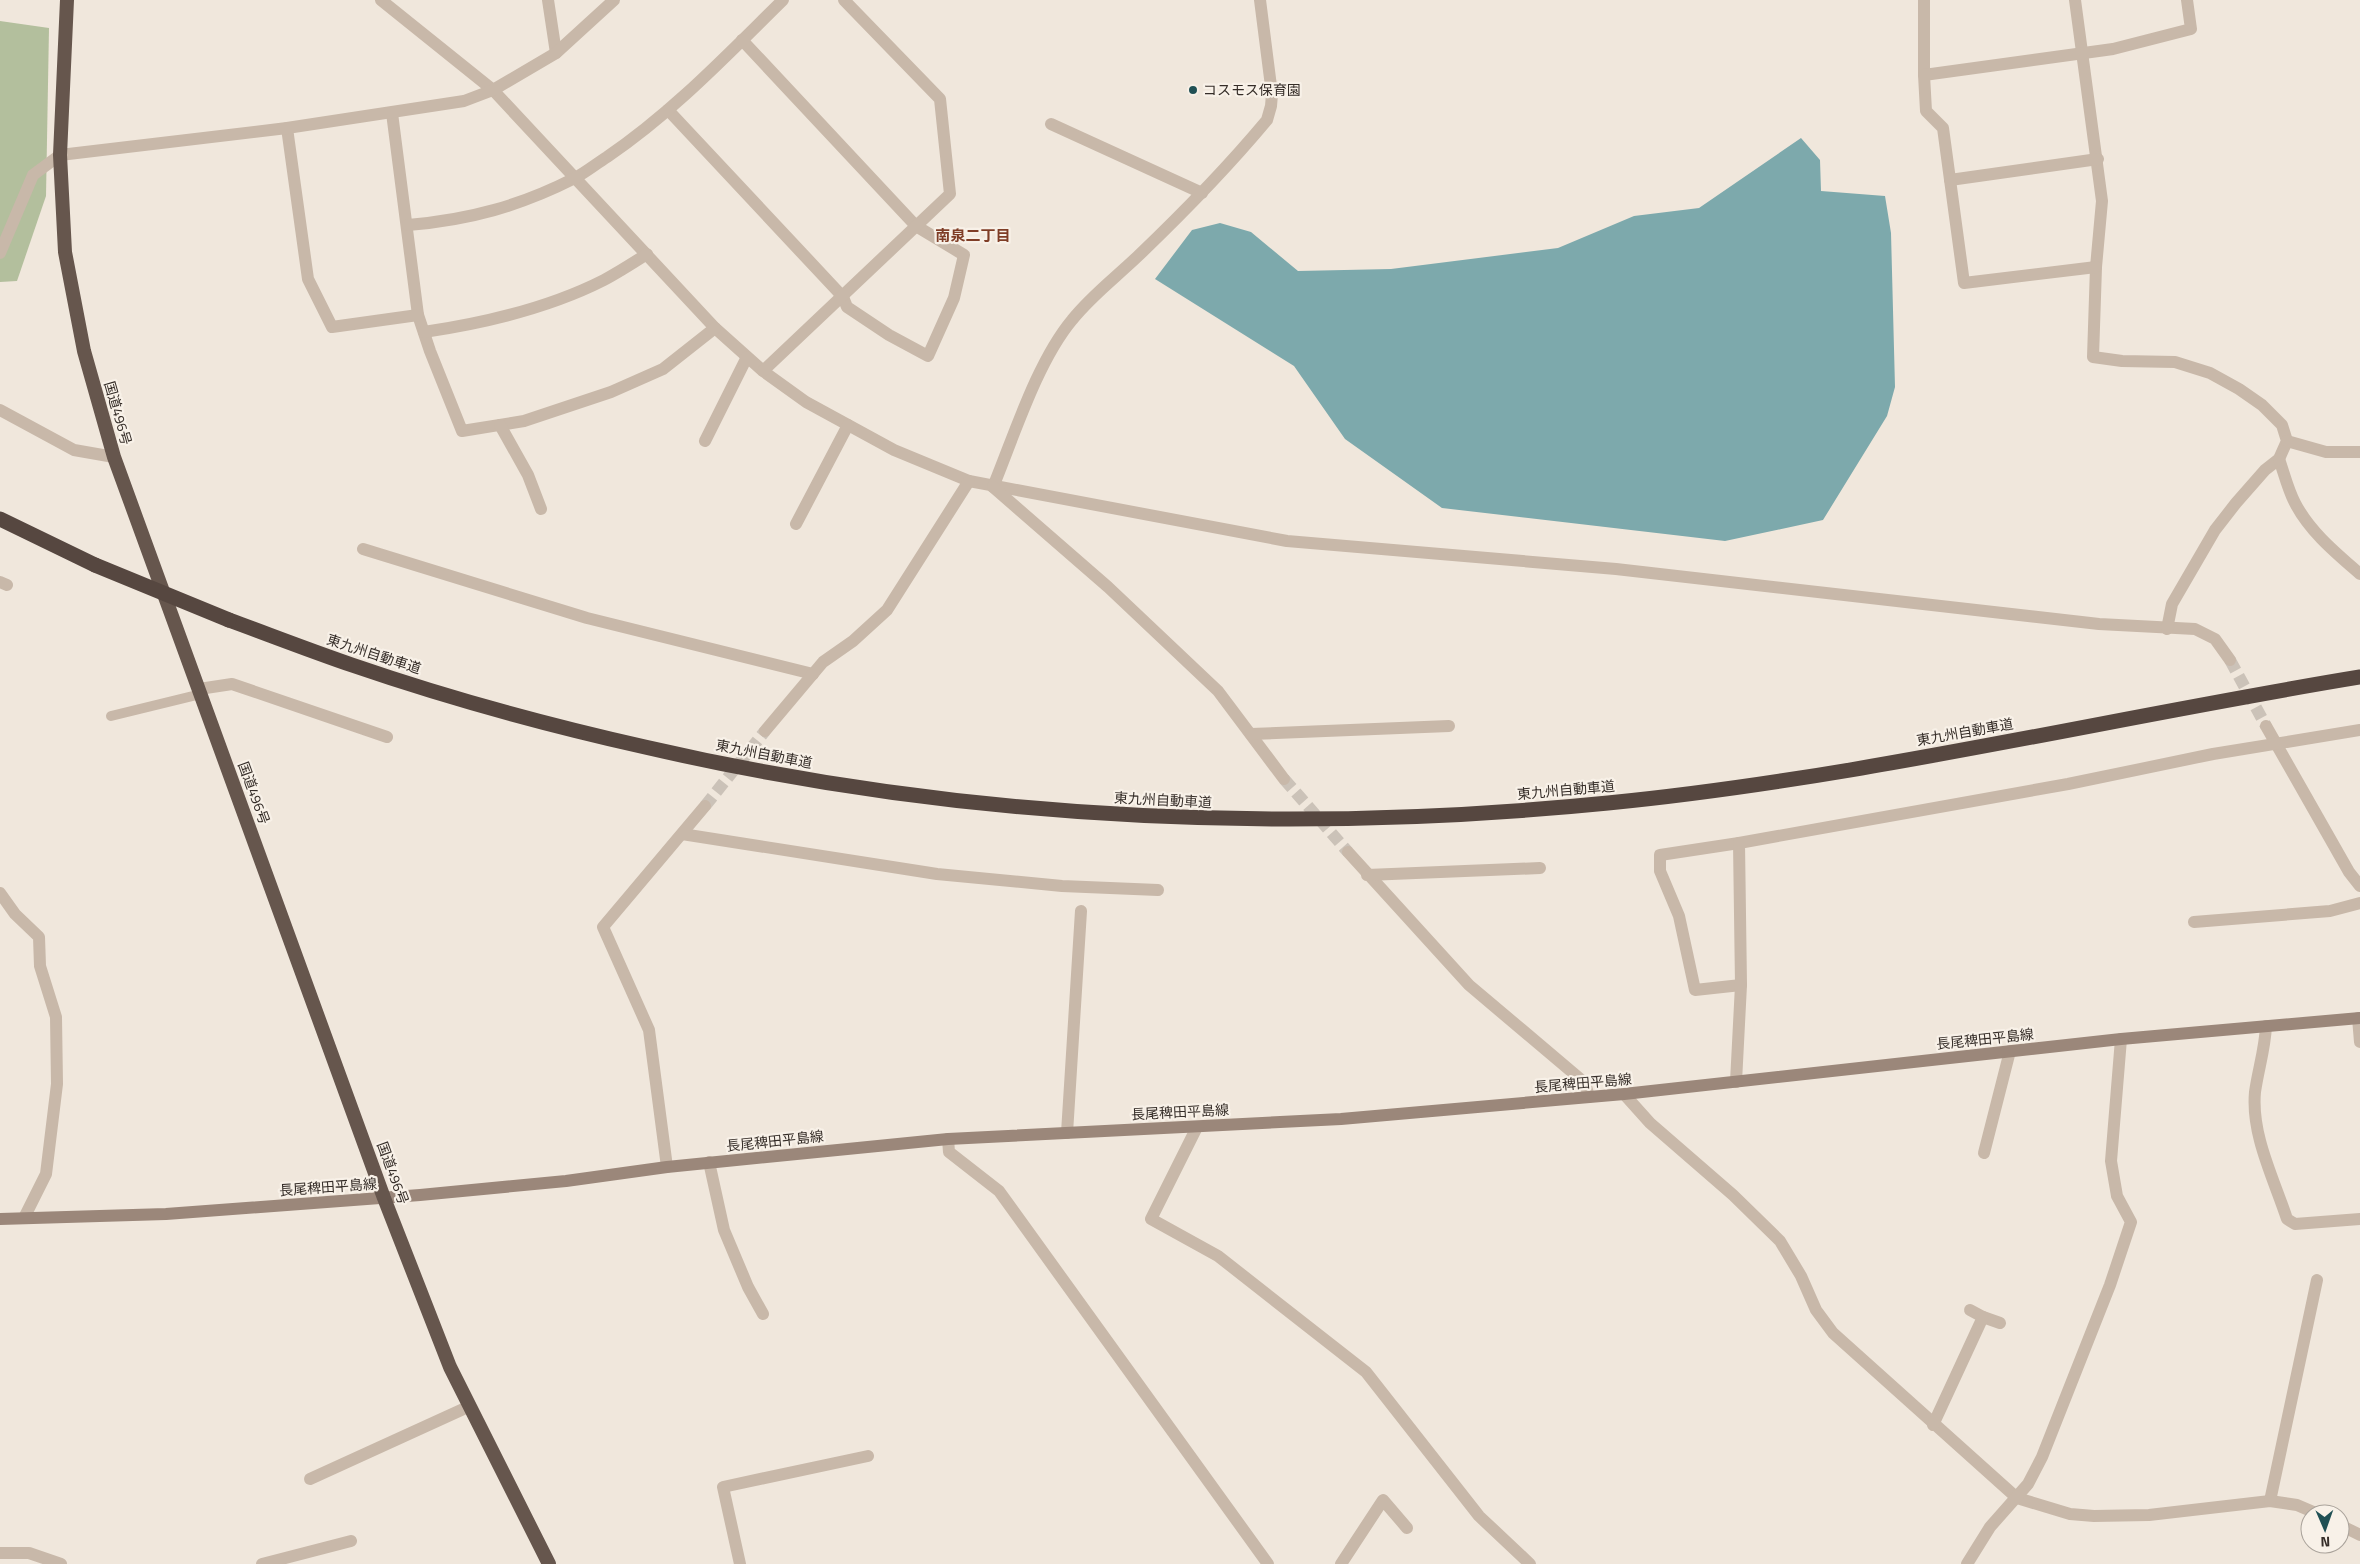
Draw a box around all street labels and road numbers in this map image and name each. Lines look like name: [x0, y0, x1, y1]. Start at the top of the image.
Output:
street label: 国道496号: [99, 378, 138, 447]
street label: 東九州自動車道: [324, 628, 424, 679]
street label: 東九州自動車道: [1915, 713, 2015, 750]
street label: 東九州自動車道: [714, 734, 814, 773]
street label: 国道496号: [233, 758, 276, 827]
street label: 東九州自動車道: [1516, 775, 1616, 804]
street label: 東九州自動車道: [1114, 786, 1213, 813]
street label: 長尾稗田平島線: [1935, 1023, 2035, 1054]
street label: 長尾稗田平島線: [1533, 1068, 1633, 1097]
street label: 長尾稗田平島線: [1130, 1098, 1229, 1125]
street label: 長尾稗田平島線: [725, 1125, 825, 1156]
street label: 国道496号: [372, 1138, 415, 1207]
street label: 長尾稗田平島線: [278, 1173, 378, 1200]

